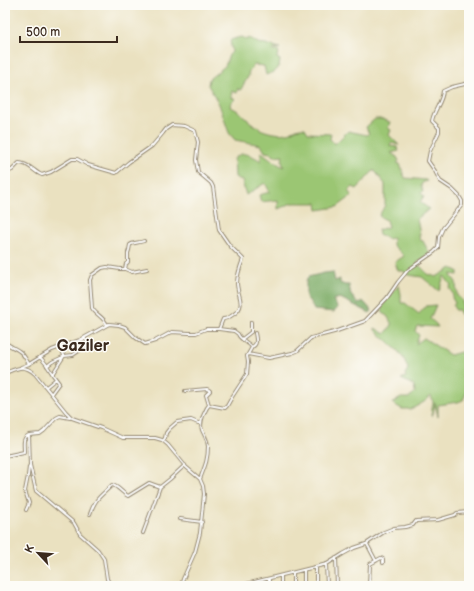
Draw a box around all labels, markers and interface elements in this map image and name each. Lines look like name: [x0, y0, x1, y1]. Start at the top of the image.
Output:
scale bar: [20, 18, 117, 44]
text: 500 m: [26, 25, 60, 40]
district label: Gaziler: [57, 337, 110, 356]
north arrow: [18, 533, 58, 573]
text: K: [22, 542, 37, 555]

